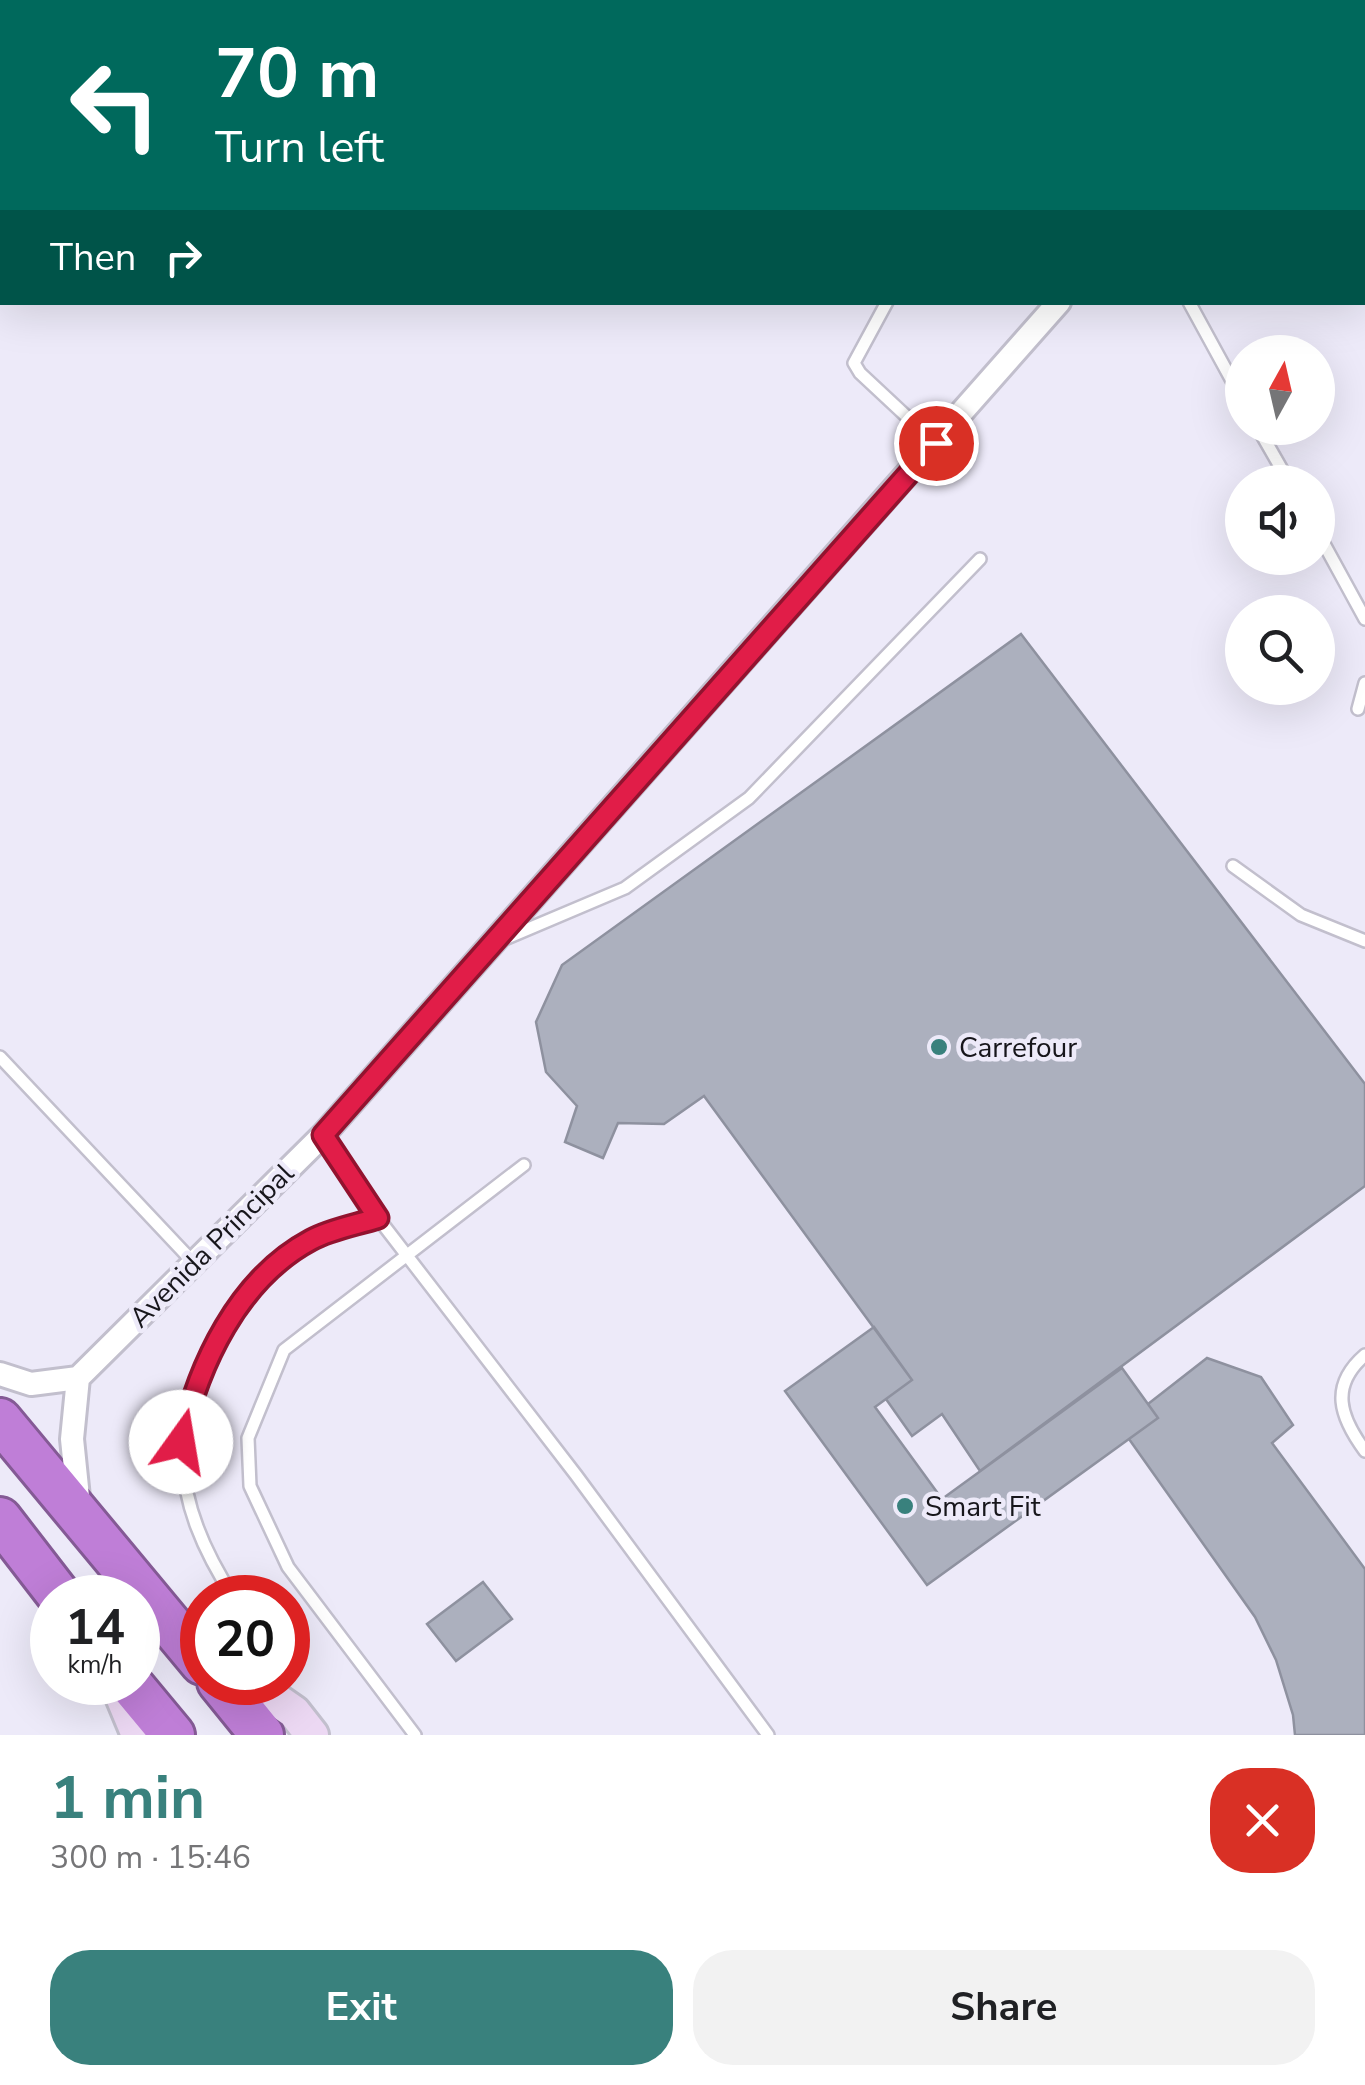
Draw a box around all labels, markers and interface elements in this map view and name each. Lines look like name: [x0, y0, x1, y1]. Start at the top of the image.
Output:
text: 70 m: [215, 26, 379, 122]
icon: left: [50, 40, 180, 170]
text: Turn left: [215, 117, 384, 178]
icon: right: [156, 230, 211, 285]
text: Then: [50, 232, 136, 283]
north arrow: [1225, 335, 1335, 445]
map controls: [1225, 335, 1335, 705]
pin: [894, 401, 979, 486]
icon: arrive: [909, 416, 964, 471]
button: sound: [1225, 465, 1335, 575]
button: search: [1225, 595, 1335, 705]
place label: Carrefour: [959, 1029, 1077, 1067]
marker: Carrefour: [928, 1036, 950, 1058]
street label: Avenida Principal: [121, 1155, 303, 1336]
position arrow: [129, 1390, 233, 1494]
place label: Smart Fit: [925, 1488, 1041, 1526]
marker: Smart Fit: [894, 1495, 916, 1517]
speed limit sign: 20: [180, 1575, 310, 1705]
text: 14: [65, 1593, 125, 1662]
text: km/h: [67, 1648, 123, 1682]
text: 1 min: [50, 1757, 205, 1839]
button: close: [1210, 1768, 1315, 1873]
text: 300 m · 15:46: [50, 1836, 251, 1879]
button: Exit: [50, 1950, 673, 2065]
button: Share: [693, 1950, 1315, 2065]

